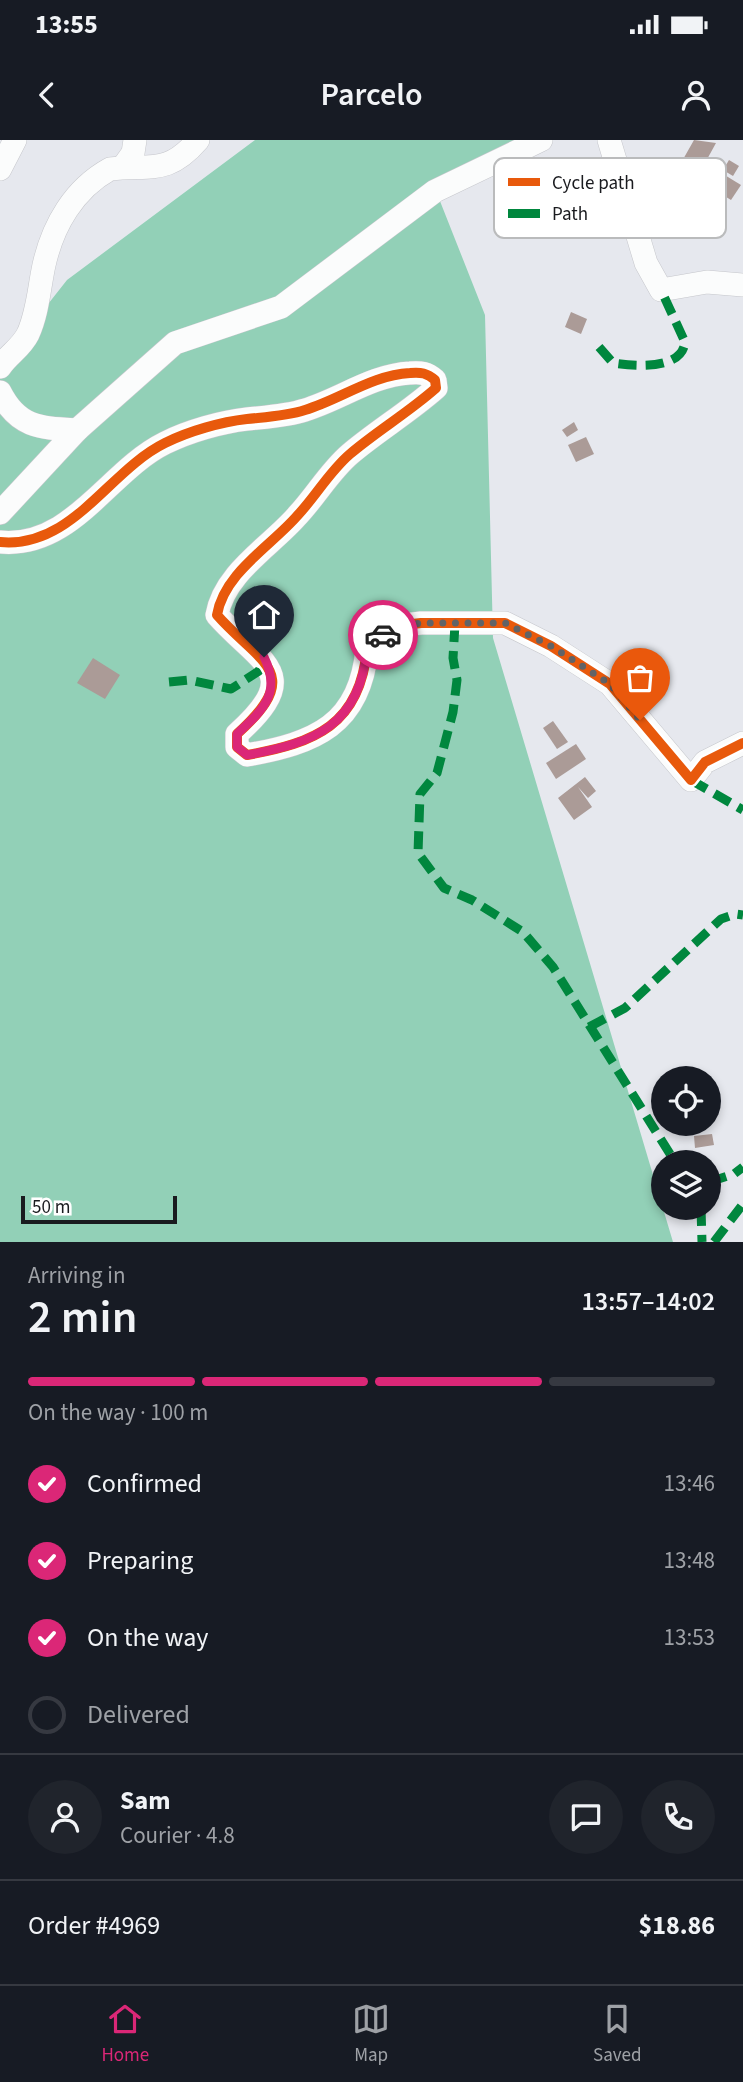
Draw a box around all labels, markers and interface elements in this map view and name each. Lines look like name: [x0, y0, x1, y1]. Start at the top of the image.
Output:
text: 13:55: [35, 6, 98, 43]
text: Parcelo: [320, 72, 423, 118]
icon: back: [28, 76, 66, 114]
icon: person: [677, 76, 715, 114]
legend: [494, 158, 726, 238]
text: Cycle path: [552, 170, 634, 197]
text: Path: [552, 201, 588, 228]
pin: [234, 585, 294, 657]
icon: home: [245, 596, 283, 634]
courier: [348, 600, 418, 670]
icon: car: [364, 616, 402, 654]
pin: [610, 648, 670, 720]
icon: bag: [621, 659, 659, 697]
map controls: [651, 1066, 721, 1220]
button: locate: [651, 1066, 721, 1136]
button: layers: [651, 1150, 721, 1220]
scale bar: [21, 1193, 177, 1225]
text: 50 m: [32, 1194, 70, 1221]
text: Arriving in: [28, 1259, 126, 1292]
text: 13:57–14:02: [582, 1283, 715, 1320]
text: 2 min: [28, 1285, 137, 1350]
text: On the way · 100 m: [28, 1396, 208, 1429]
icon: check: [28, 1465, 66, 1503]
text: Confirmed: [87, 1465, 202, 1502]
text: 13:46: [664, 1467, 715, 1500]
icon: check: [28, 1542, 66, 1580]
text: Preparing: [87, 1542, 193, 1579]
text: 13:48: [664, 1544, 715, 1577]
icon: check: [28, 1619, 66, 1657]
text: On the way: [87, 1619, 208, 1656]
text: 13:53: [664, 1621, 715, 1654]
text: Delivered: [87, 1696, 190, 1733]
button: person: [28, 1780, 102, 1854]
button: chat: [549, 1780, 623, 1854]
button: phone: [641, 1780, 715, 1854]
text: Sam: [120, 1782, 170, 1819]
text: Courier · 4.8: [120, 1819, 235, 1852]
text: Order #4969: [28, 1907, 160, 1944]
text: $18.86: [639, 1907, 715, 1944]
tab: Home: [101, 2000, 149, 2069]
tab: Map: [352, 2000, 390, 2069]
tab: Saved: [593, 2000, 642, 2069]

